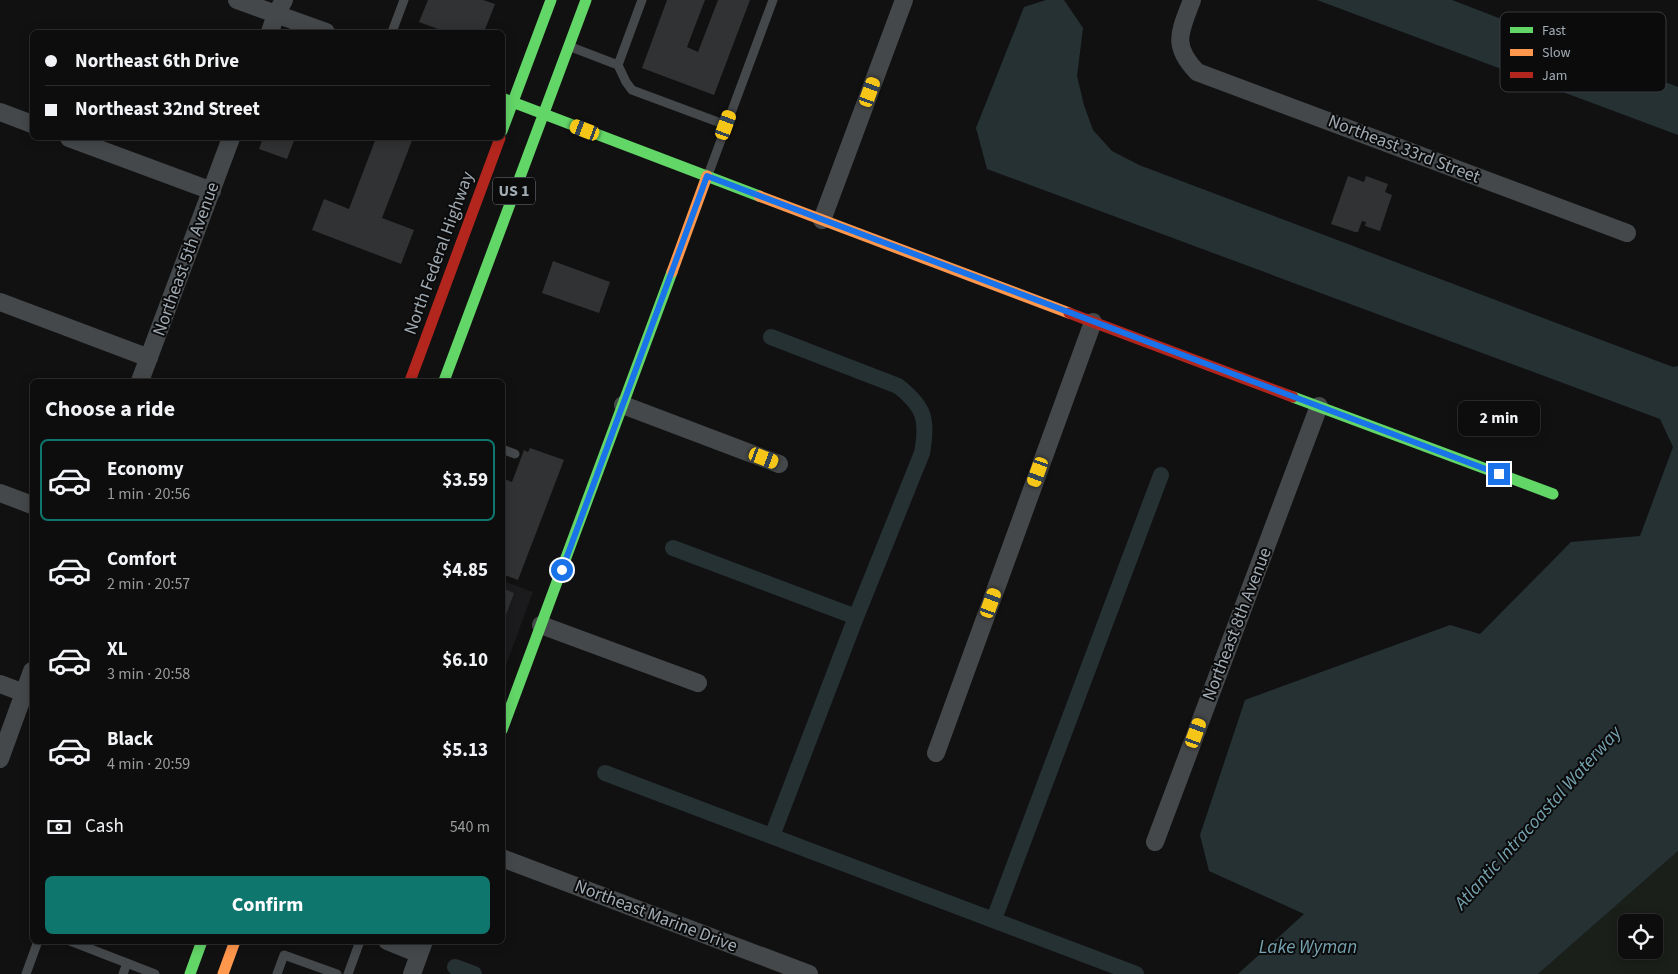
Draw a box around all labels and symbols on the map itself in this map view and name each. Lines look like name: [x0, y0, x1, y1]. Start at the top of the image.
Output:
legend: [1500, 12, 1666, 92]
text: Fast: [1542, 21, 1566, 41]
text: Slow: [1542, 43, 1571, 63]
text: Jam: [1542, 66, 1567, 86]
car: [857, 75, 882, 109]
car: [713, 108, 738, 142]
street label: Northeast 33rd Street: [1324, 109, 1484, 189]
car: [568, 118, 601, 142]
street label: North Federal Highway: [398, 167, 480, 338]
road number: US 1: [493, 178, 535, 205]
street label: Northeast 5th Avenue: [147, 179, 225, 339]
callout: 2 min: [1458, 402, 1540, 436]
car: [747, 446, 780, 470]
car: [1025, 455, 1050, 489]
route end: [1488, 463, 1510, 485]
street label: Northeast 8th Avenue: [1196, 544, 1278, 704]
route start: [551, 559, 573, 581]
car: [978, 586, 1003, 620]
car: [1183, 716, 1208, 750]
water label: Atlantic Intracoastal Waterway: [1447, 719, 1629, 917]
street label: Northeast Marine Drive: [571, 873, 741, 959]
water label: Lake Wyman: [1259, 934, 1357, 961]

